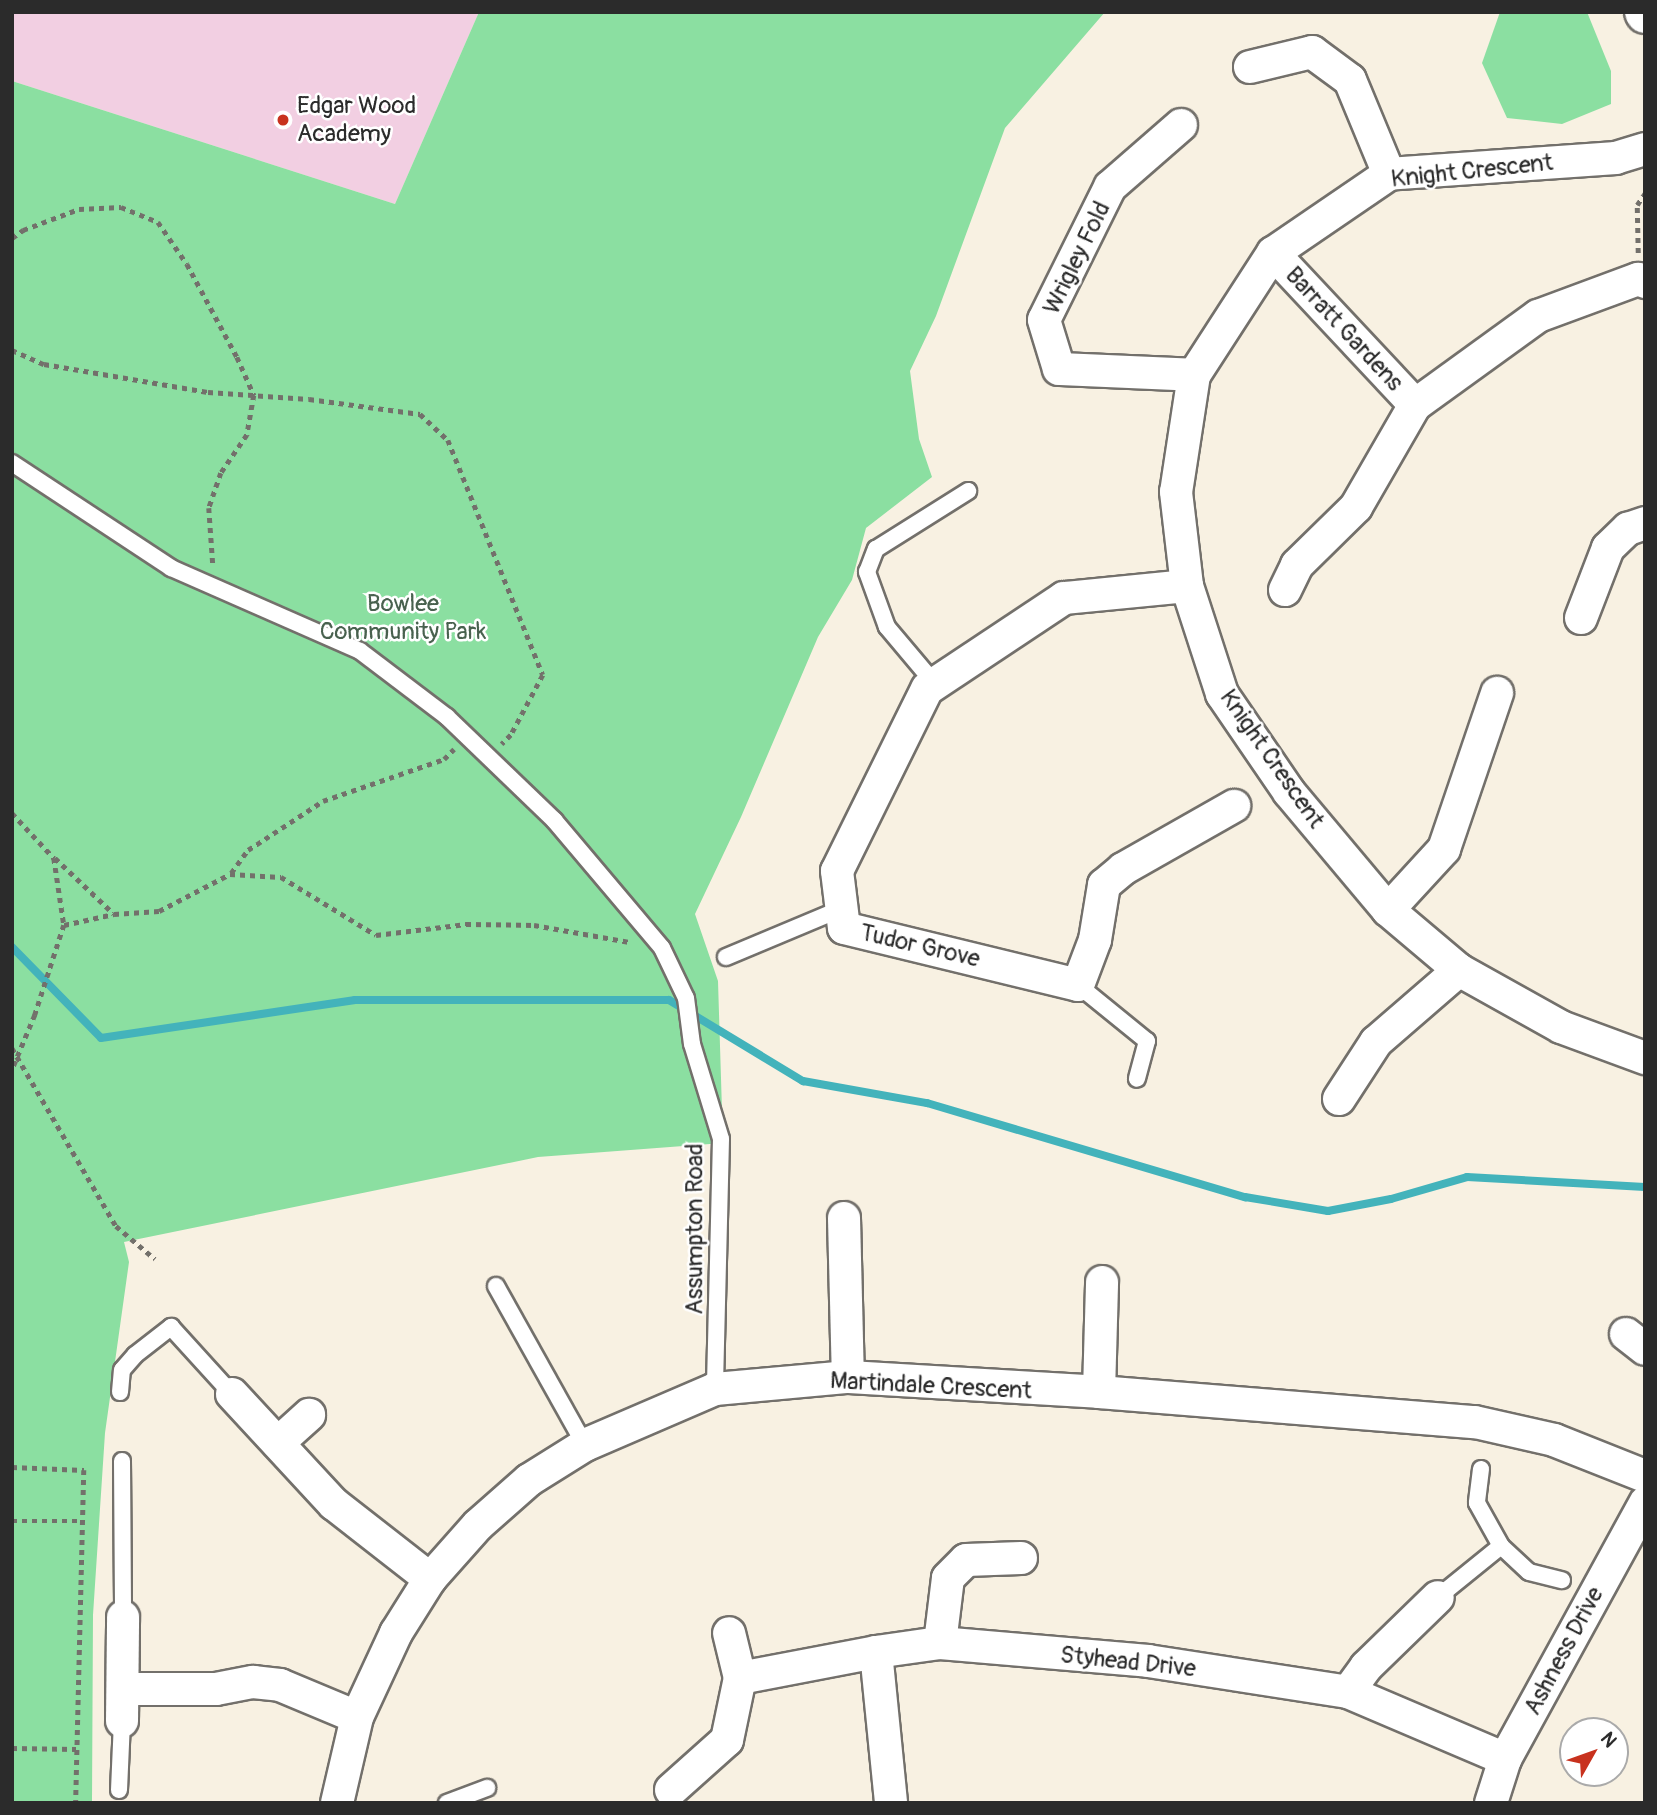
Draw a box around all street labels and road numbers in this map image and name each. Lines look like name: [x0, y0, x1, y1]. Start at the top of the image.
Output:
street label: Knight Crescent: [1390, 148, 1554, 194]
street label: Wrigley Fold: [1037, 197, 1117, 319]
street label: Barratt Gardens: [1279, 261, 1409, 397]
street label: Knight Crescent: [1214, 684, 1330, 834]
street label: Tudor Grove: [857, 918, 983, 974]
street label: Assumpton Road: [681, 1143, 709, 1315]
street label: Martindale Crescent: [829, 1366, 1033, 1406]
street label: Ashness Drive: [1518, 1582, 1610, 1720]
street label: Styhead Drive: [1059, 1641, 1197, 1683]

